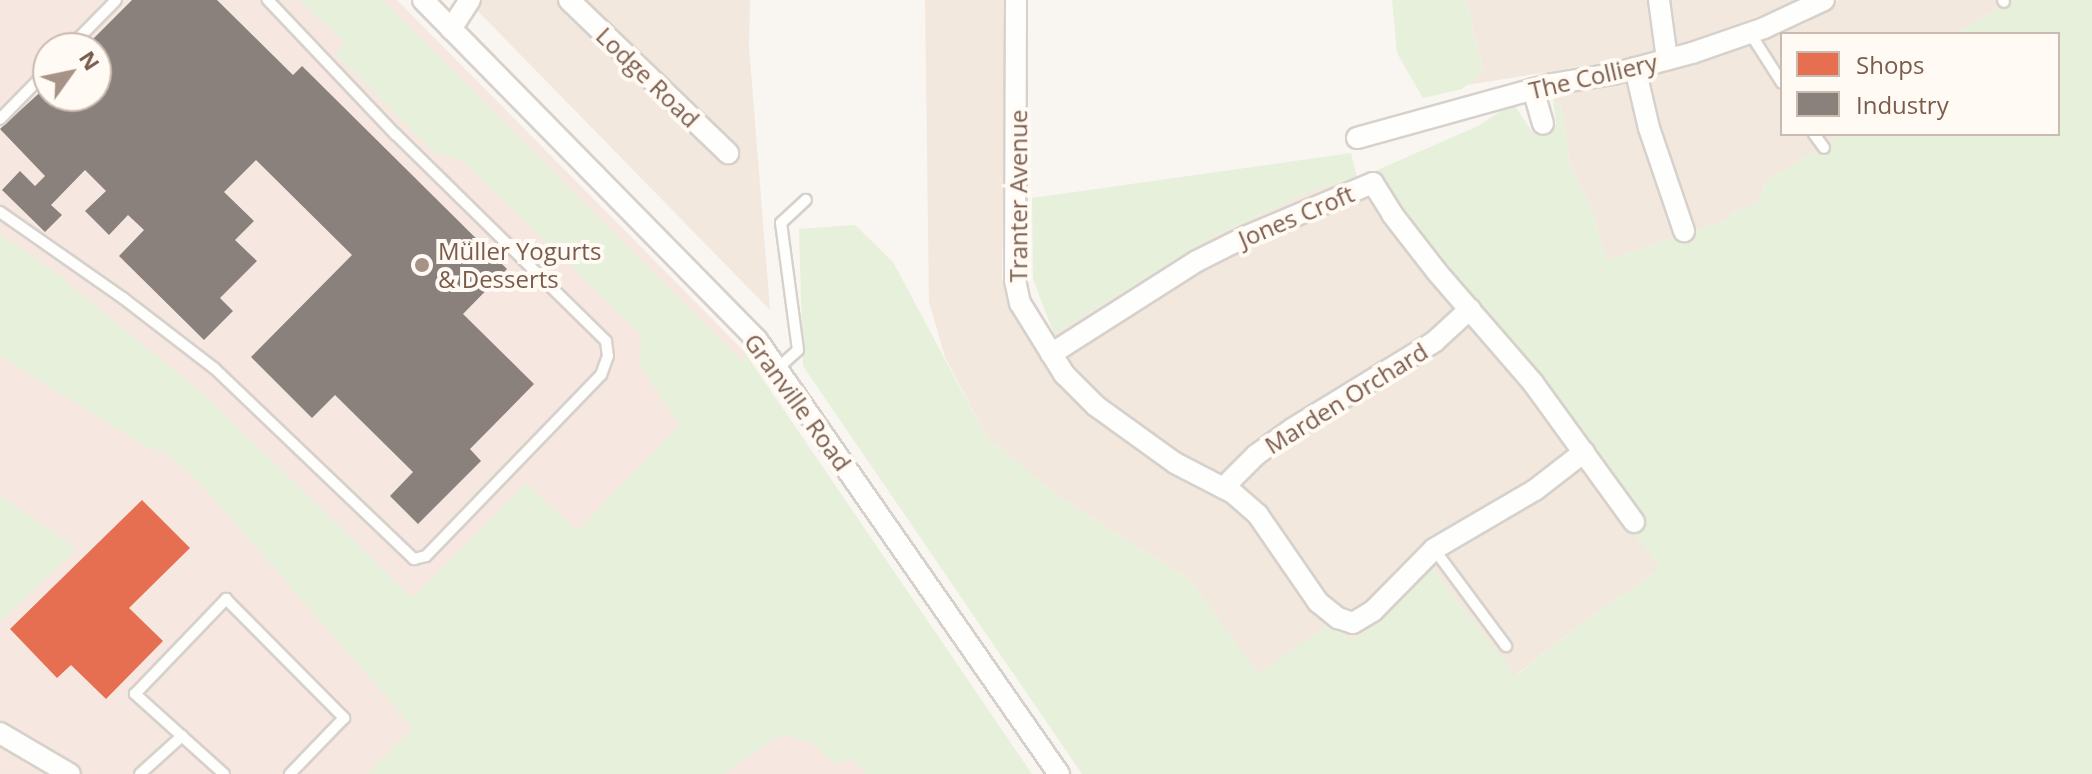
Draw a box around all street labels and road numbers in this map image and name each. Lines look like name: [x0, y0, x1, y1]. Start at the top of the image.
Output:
street label: Lodge Road: [591, 21, 705, 133]
street label: The Colliery: [1526, 47, 1660, 105]
street label: Tranter Avenue: [1004, 110, 1032, 282]
street label: Jones Croft: [1234, 179, 1358, 253]
street label: Granville Road: [739, 328, 857, 476]
street label: Marden Orchard: [1259, 336, 1433, 460]

